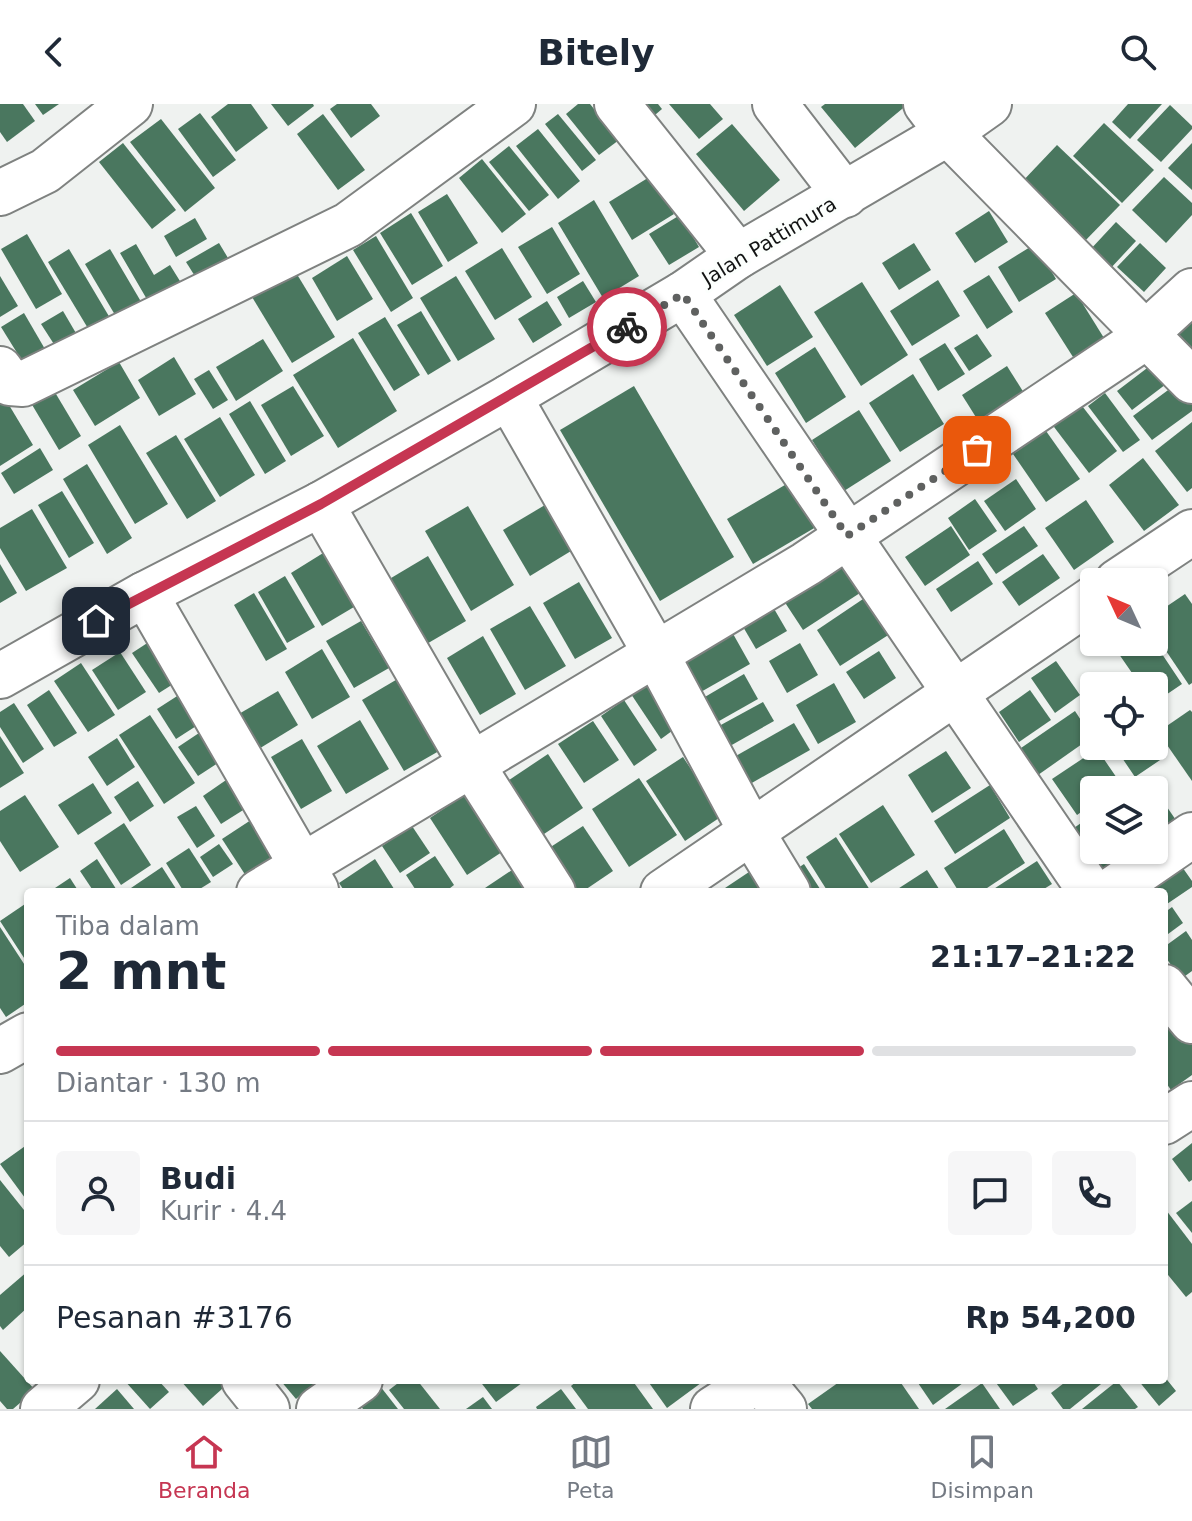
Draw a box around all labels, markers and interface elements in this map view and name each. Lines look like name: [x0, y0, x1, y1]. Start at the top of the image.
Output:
icon: back: [32, 30, 76, 74]
icon: search: [1116, 30, 1160, 74]
text: Bitely: [537, 32, 655, 73]
street label: Jalan Pattimura: [696, 191, 840, 292]
courier: [587, 287, 667, 367]
icon: bike: [605, 305, 649, 349]
pin: [943, 416, 1011, 484]
icon: bag: [955, 428, 999, 472]
north arrow: [1080, 568, 1168, 656]
map controls: [1080, 568, 1168, 864]
pin: [62, 587, 130, 655]
icon: home: [74, 599, 118, 643]
button: locate: [1080, 672, 1168, 760]
button: layers: [1080, 776, 1168, 864]
text: Tiba dalam: [56, 911, 200, 941]
text: 21:17–21:22: [930, 939, 1136, 974]
text: 2 mnt: [56, 941, 226, 1001]
text: Diantar · 130 m: [56, 1068, 260, 1098]
button: person: [56, 1151, 140, 1235]
button: chat: [948, 1151, 1032, 1235]
button: phone: [1052, 1151, 1136, 1235]
text: Budi: [160, 1161, 236, 1196]
text: Kurir · 4.4: [160, 1196, 287, 1226]
text: Pesanan #3176: [56, 1300, 293, 1335]
text: Rp 54,200: [965, 1300, 1136, 1335]
tab: Beranda: [158, 1430, 251, 1503]
tab: Peta: [566, 1430, 615, 1503]
tab: Disimpan: [931, 1430, 1034, 1503]

